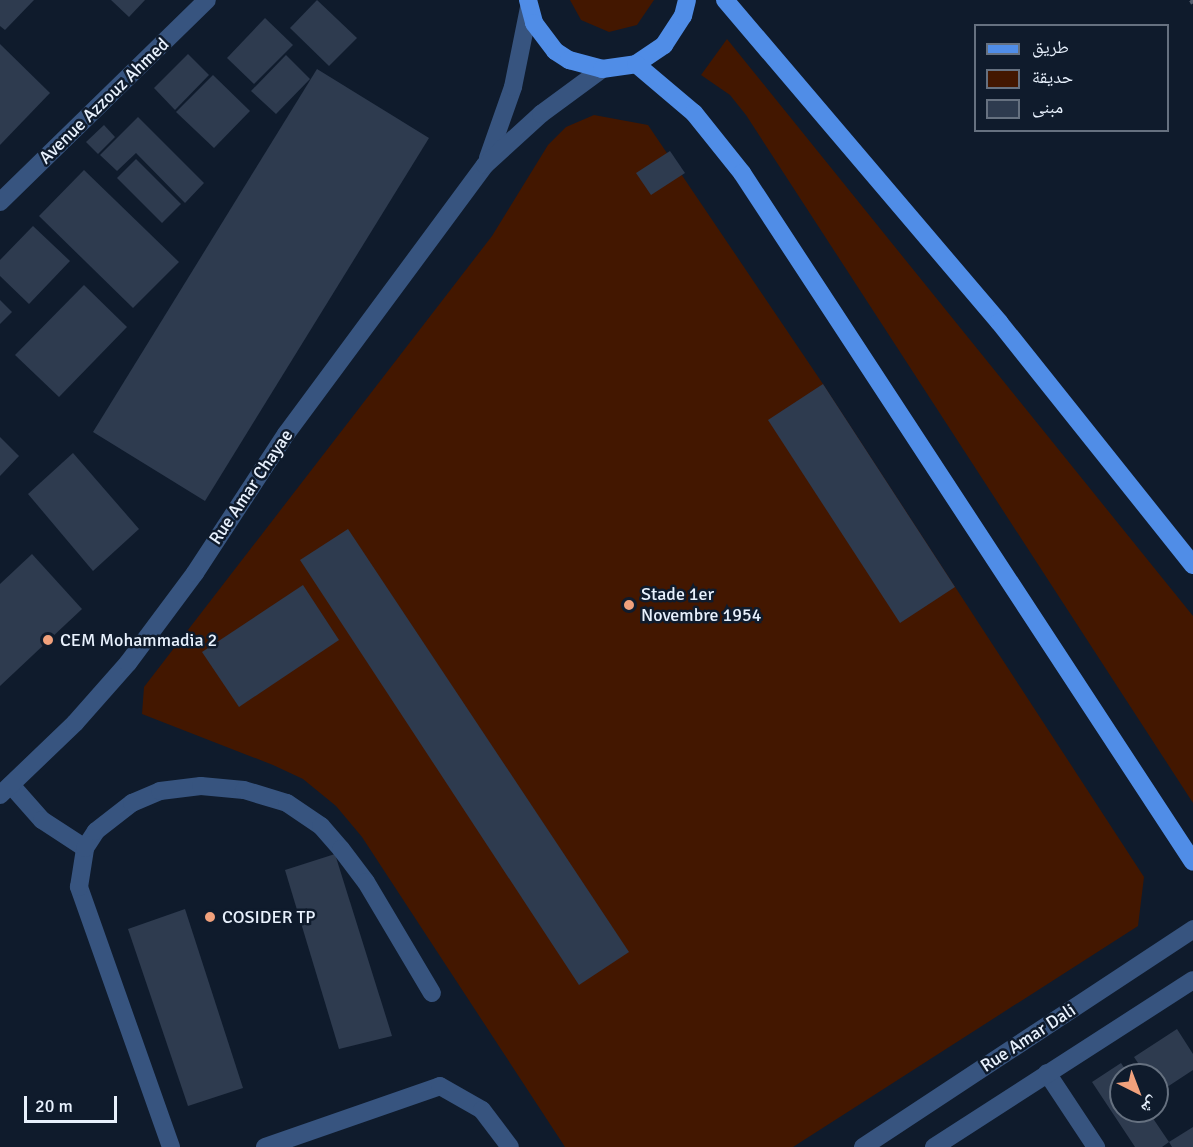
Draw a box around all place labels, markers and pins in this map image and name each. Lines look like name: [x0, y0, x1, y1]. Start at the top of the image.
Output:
place label: Stade 1er Novembre 1954: [641, 584, 761, 626]
marker: Stade 1er Novembre 1954: [622, 598, 636, 612]
place label: CEM Mohammadia 2: [60, 629, 217, 651]
marker: CEM Mohammadia 2: [41, 633, 55, 647]
place label: COSIDER TP: [222, 906, 316, 928]
marker: COSIDER TP: [203, 910, 217, 924]

